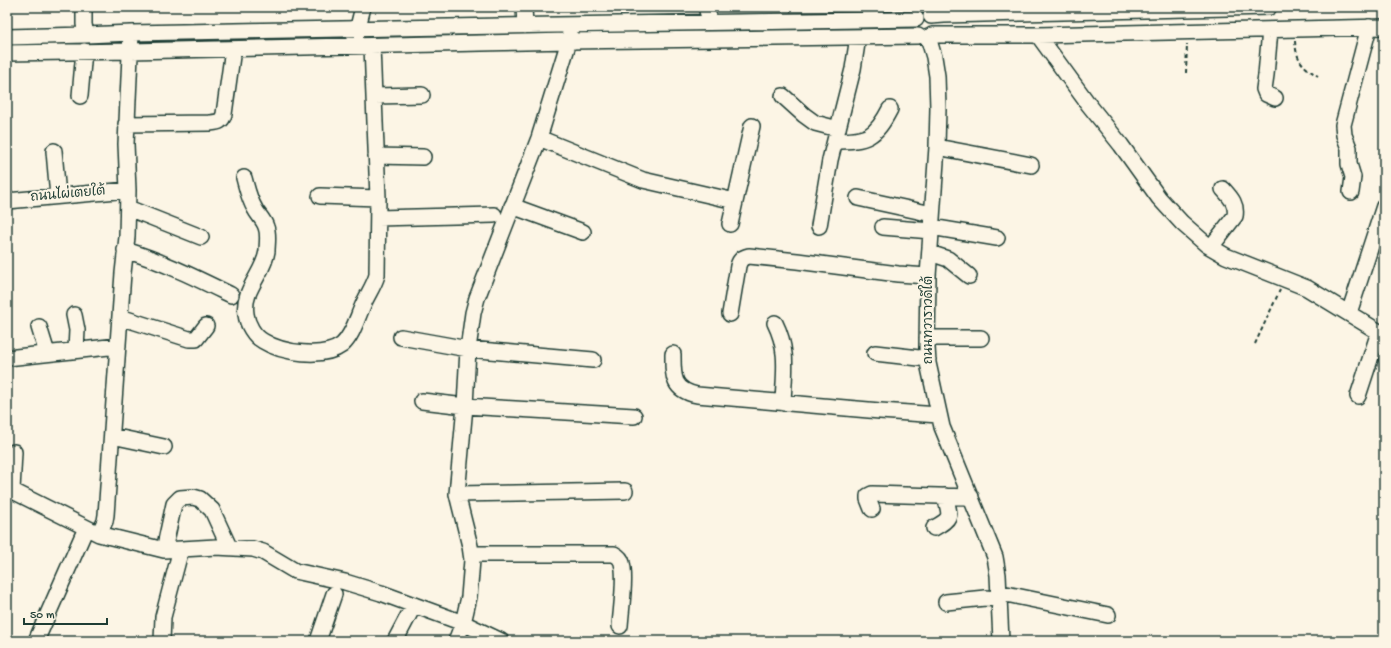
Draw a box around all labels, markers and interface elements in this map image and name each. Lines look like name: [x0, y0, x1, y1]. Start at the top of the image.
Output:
street label: ถนนไผ่เตยใต้: [30, 180, 106, 206]
street label: ถนนทวาราวดีใต้: [918, 276, 937, 364]
scale bar: [24, 600, 107, 626]
text: 50 m: [30, 609, 55, 623]

